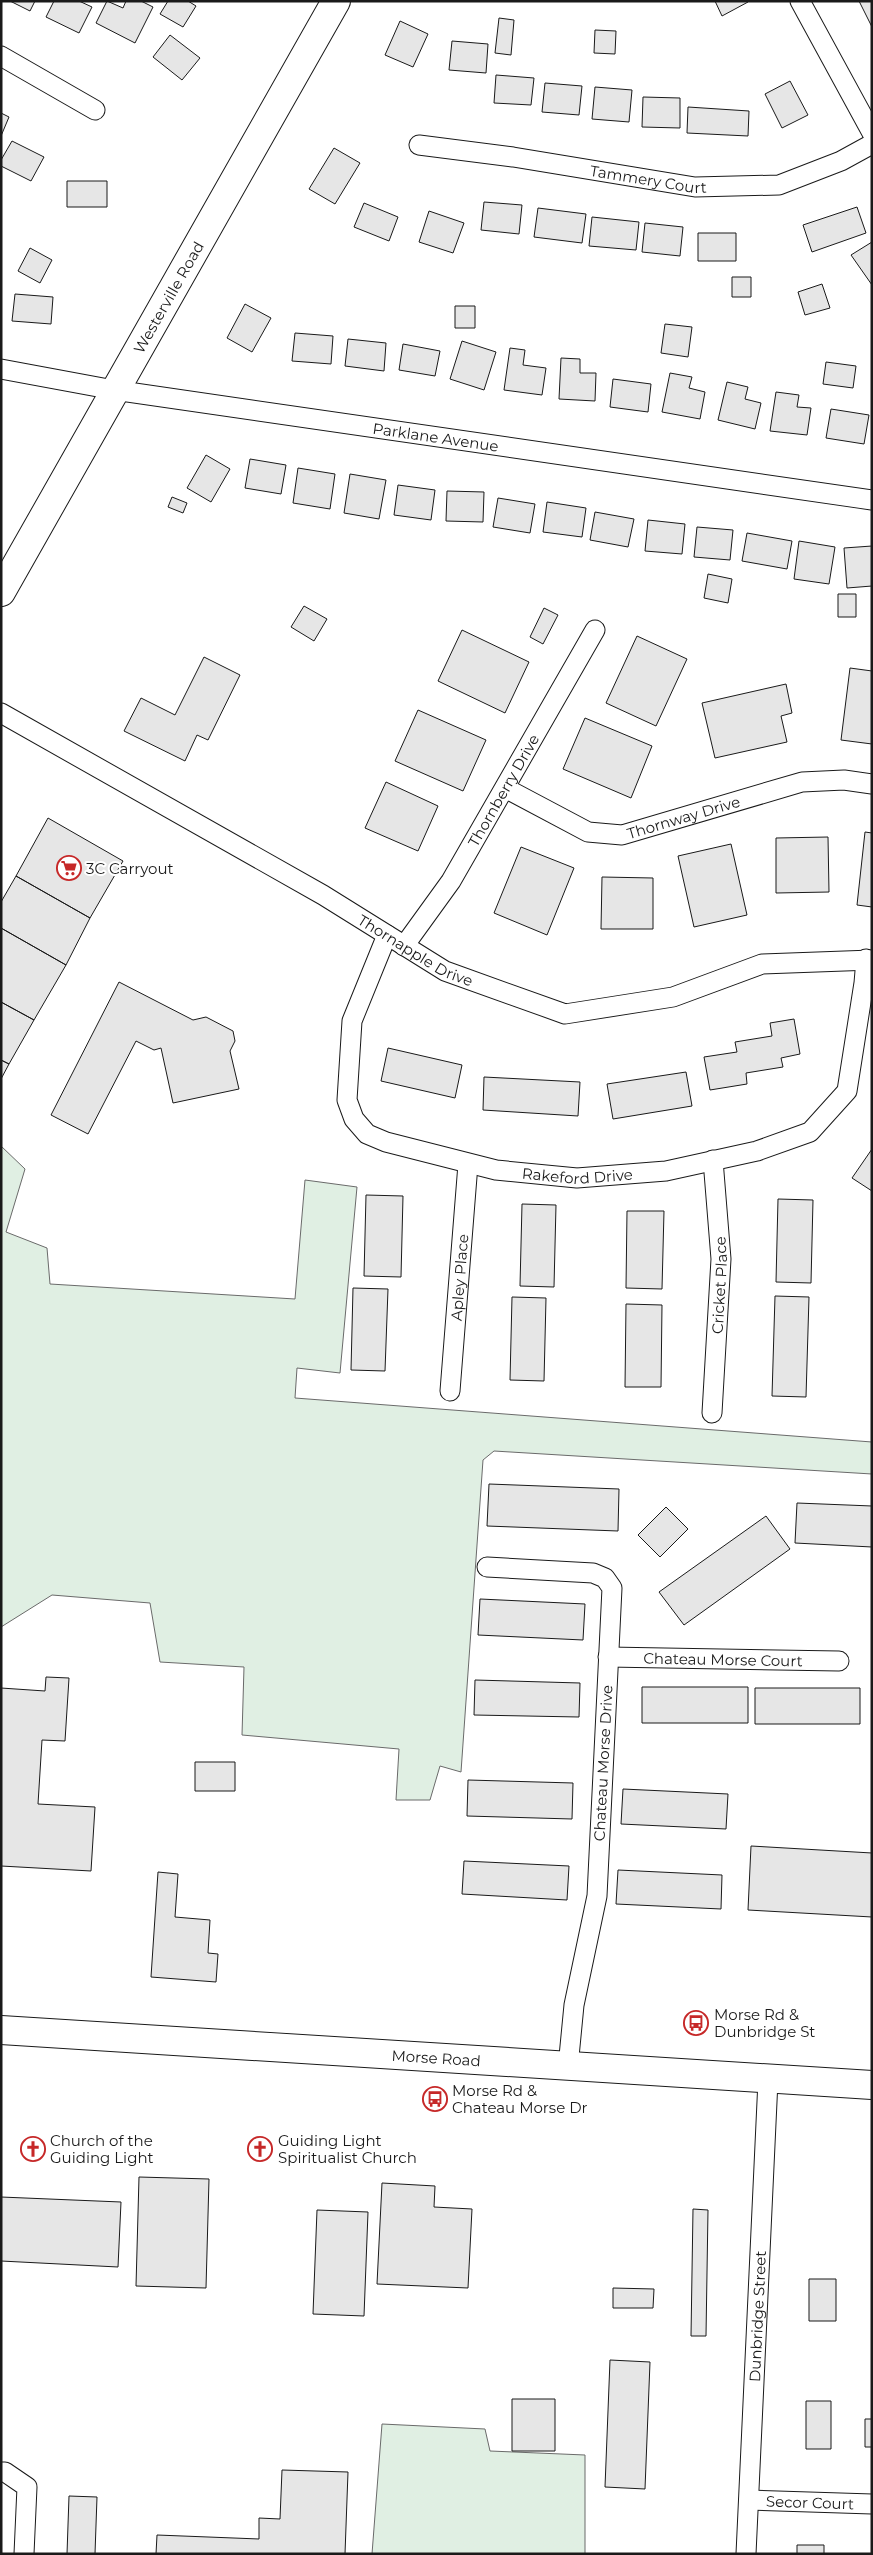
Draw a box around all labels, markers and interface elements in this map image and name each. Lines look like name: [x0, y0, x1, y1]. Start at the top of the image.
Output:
street label: Tammery Court: [589, 160, 707, 197]
street label: Westerville Road: [129, 238, 207, 357]
street label: Parklane Avenue: [371, 418, 500, 455]
street label: Thornberry Drive: [463, 730, 543, 850]
street label: Thornway Drive: [625, 791, 742, 843]
supermarket icon: 3C Carryout: [56, 855, 82, 881]
place label: 3C Carryout: [86, 859, 174, 878]
street label: Thornapple Drive: [355, 910, 476, 990]
street label: Rakeford Drive: [521, 1163, 633, 1188]
street label: Apley Place: [446, 1233, 472, 1322]
street label: Cricket Place: [707, 1236, 731, 1335]
street label: Chateau Morse Court: [643, 1648, 803, 1670]
street label: Chateau Morse Drive: [589, 1684, 617, 1842]
place label: Morse Rd & Dunbridge St: [714, 2005, 815, 2041]
bus stop icon: Morse Rd & Dunbridge St: [683, 2010, 709, 2036]
street label: Morse Road: [391, 2045, 481, 2070]
place label: Morse Rd & Chateau Morse Dr: [452, 2081, 588, 2117]
bus stop icon: Morse Rd & Chateau Morse Dr: [422, 2086, 448, 2112]
place label: Church of the Guiding Light: [50, 2131, 154, 2167]
place label: Guiding Light Spiritualist Church: [278, 2131, 417, 2167]
church icon: Church of the Guiding Light: [20, 2136, 46, 2162]
church icon: Guiding Light Spiritualist Church: [247, 2136, 273, 2162]
street label: Dunbridge Street: [744, 2250, 770, 2382]
street label: Secor Court: [766, 2491, 854, 2513]

